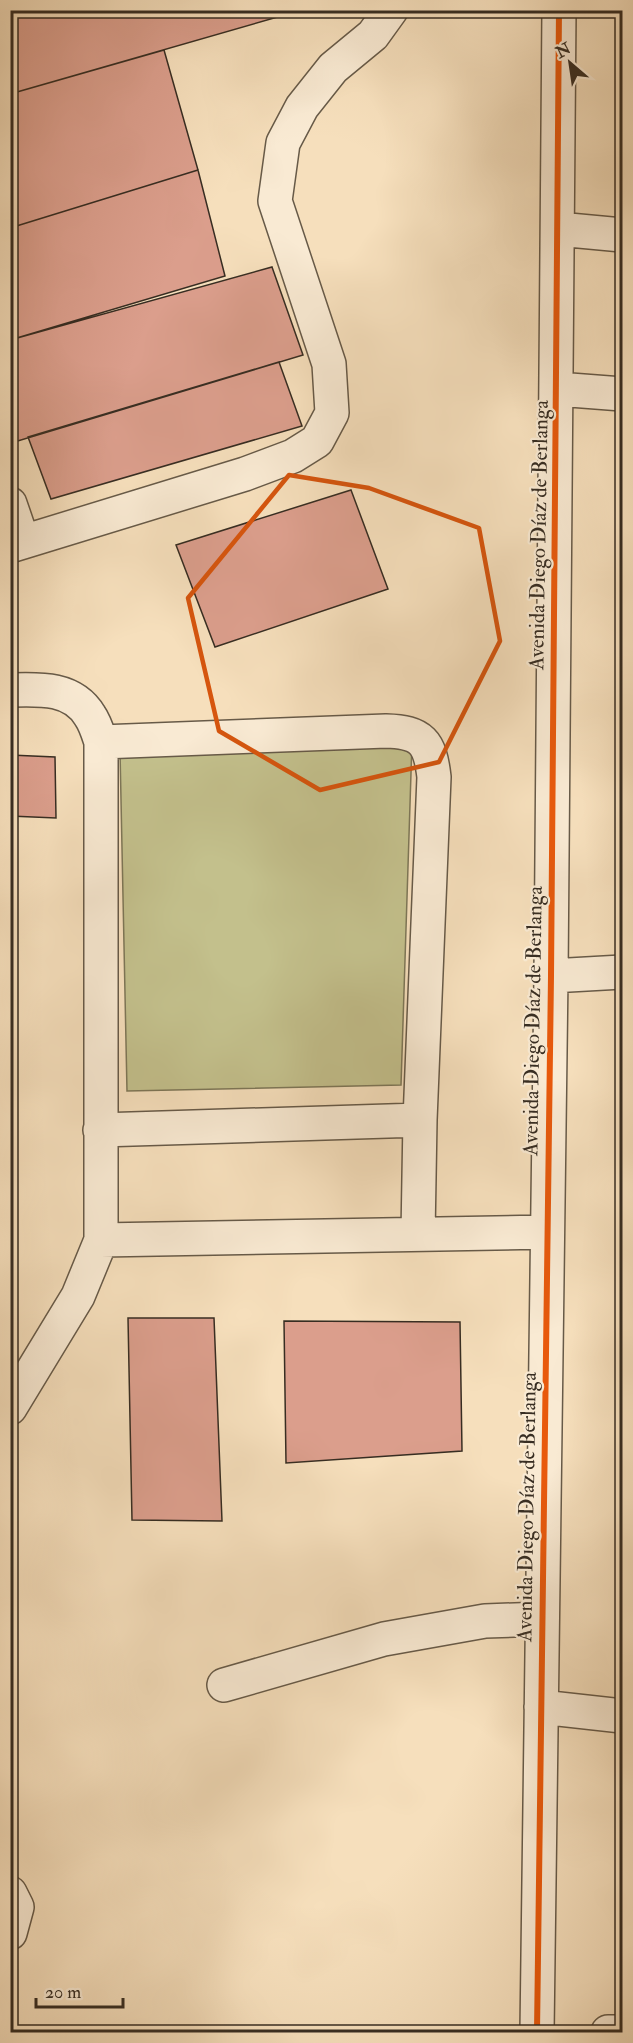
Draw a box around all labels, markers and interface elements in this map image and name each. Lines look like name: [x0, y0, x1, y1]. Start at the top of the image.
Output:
north arrow: [540, 33, 600, 93]
text: N: [551, 38, 575, 63]
street label: Avenida Diego Díaz de Berlanga: [523, 399, 555, 671]
street label: Avenida Diego Díaz de Berlanga: [517, 885, 549, 1157]
street label: Avenida Diego Díaz de Berlanga: [511, 1371, 543, 1643]
scale bar: [36, 1971, 123, 2009]
text: 20 m: [45, 1981, 81, 2004]

